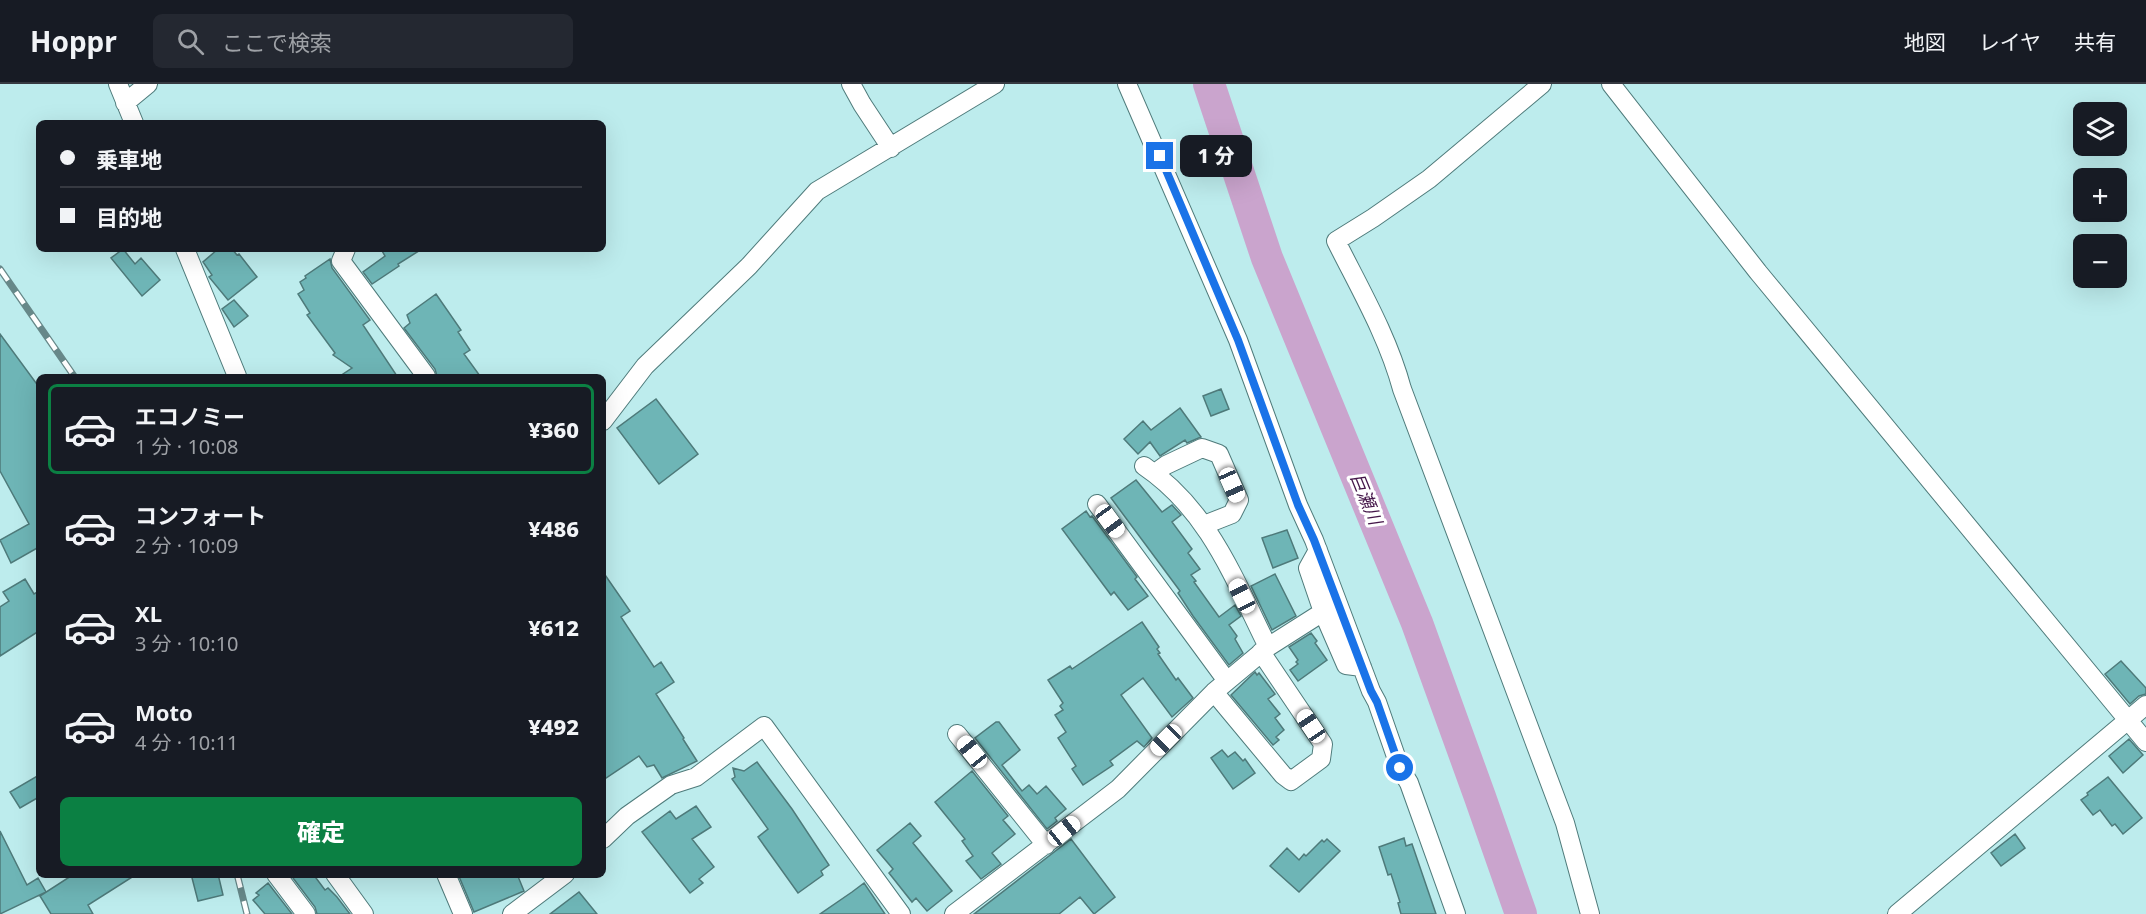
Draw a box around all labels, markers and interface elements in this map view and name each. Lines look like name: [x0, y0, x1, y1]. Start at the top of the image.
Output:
search box: [153, 14, 573, 68]
text: Hoppr: [30, 22, 117, 60]
icon: search: [174, 25, 207, 58]
text: ここで検索: [222, 27, 332, 57]
text: 地図: [1904, 28, 1946, 56]
text: レイヤ: [1979, 28, 2041, 56]
text: 共有: [2074, 28, 2116, 56]
map controls: [2073, 102, 2127, 288]
button: layers: [2073, 102, 2127, 156]
callout: 1 分: [1181, 135, 1253, 177]
route end: [1146, 142, 1173, 169]
text: 1 分: [1198, 142, 1234, 169]
text: 乗車地: [96, 144, 162, 174]
button: +: [2073, 168, 2127, 222]
text: 目的地: [96, 202, 162, 232]
button: −: [2073, 234, 2127, 288]
text: エコノミー: [135, 401, 245, 431]
icon: car: [63, 402, 117, 456]
text: ¥360: [528, 414, 579, 444]
text: 1 分 · 10:08: [135, 433, 239, 460]
car: [1216, 465, 1248, 505]
water label: 巨瀬川: [1346, 469, 1389, 530]
text: コンフォート: [135, 500, 266, 530]
icon: car: [63, 501, 117, 555]
car: [1092, 501, 1128, 541]
text: ¥486: [528, 513, 579, 543]
text: 2 分 · 10:09: [135, 532, 239, 559]
car: [1226, 576, 1258, 616]
text: XL: [135, 598, 162, 628]
icon: car: [63, 600, 117, 654]
text: ¥612: [528, 612, 579, 642]
text: 3 分 · 10:10: [135, 630, 239, 657]
text: Moto: [135, 697, 193, 727]
icon: car: [63, 699, 117, 753]
car: [1293, 706, 1329, 746]
text: ¥492: [528, 711, 579, 741]
car: [1147, 721, 1185, 759]
text: 4 分 · 10:11: [135, 729, 239, 756]
car: [954, 732, 990, 772]
route start: [1386, 754, 1413, 781]
button: 確定: [60, 797, 582, 866]
car: [1044, 813, 1084, 849]

